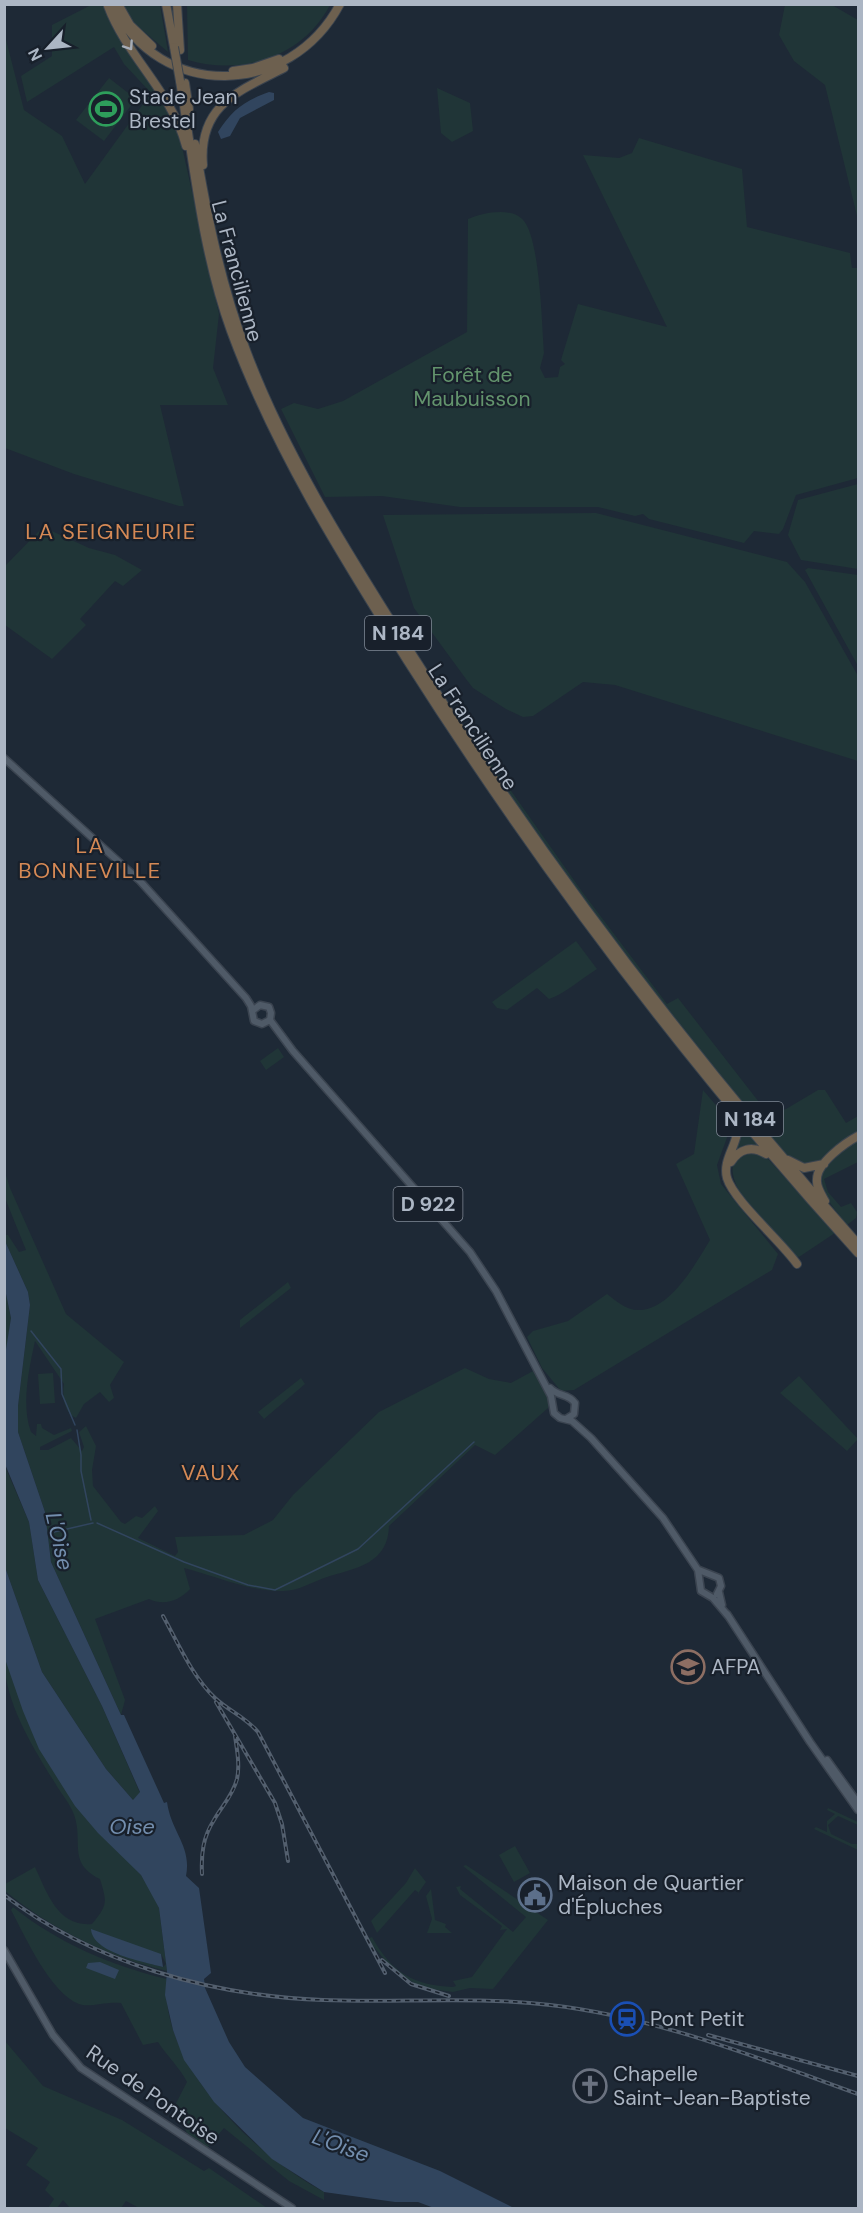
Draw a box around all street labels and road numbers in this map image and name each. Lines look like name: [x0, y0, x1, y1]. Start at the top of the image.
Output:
street label: La Francilienne: [205, 197, 269, 345]
road number: N 184: [365, 616, 431, 650]
street label: La Francilienne: [422, 658, 524, 796]
road number: N 184: [717, 1102, 783, 1136]
road number: D 922: [394, 1187, 462, 1221]
street label: Rue de Pontoise: [81, 2039, 225, 2151]

